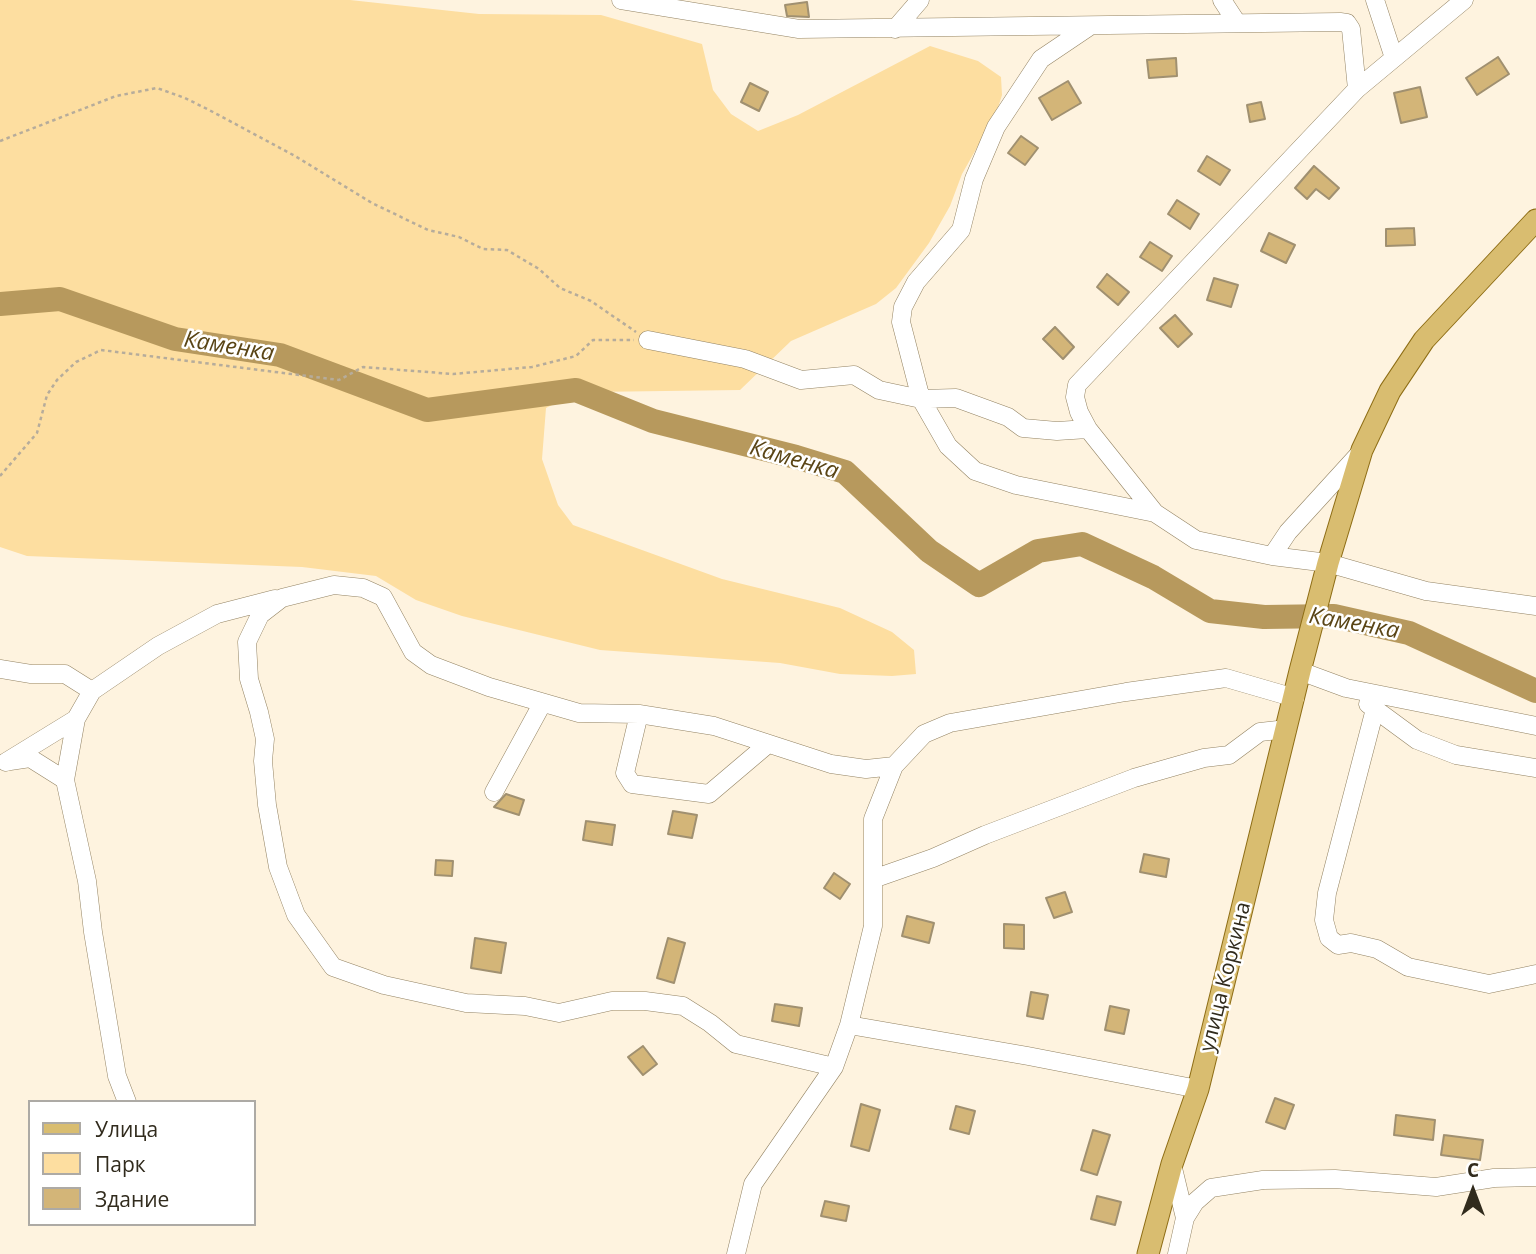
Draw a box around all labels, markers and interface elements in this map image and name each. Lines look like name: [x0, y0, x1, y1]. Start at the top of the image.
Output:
water label: Каменка: [182, 326, 276, 368]
water label: Каменка: [746, 434, 842, 486]
water label: Каменка: [1307, 603, 1401, 645]
street label: улица Коркина: [1195, 899, 1257, 1055]
legend: [28, 1100, 256, 1226]
text: Улица: [95, 1115, 158, 1143]
text: Парк: [95, 1150, 146, 1178]
north arrow: [1438, 1156, 1508, 1226]
text: С: [1467, 1157, 1479, 1183]
text: Здание: [95, 1185, 169, 1213]

